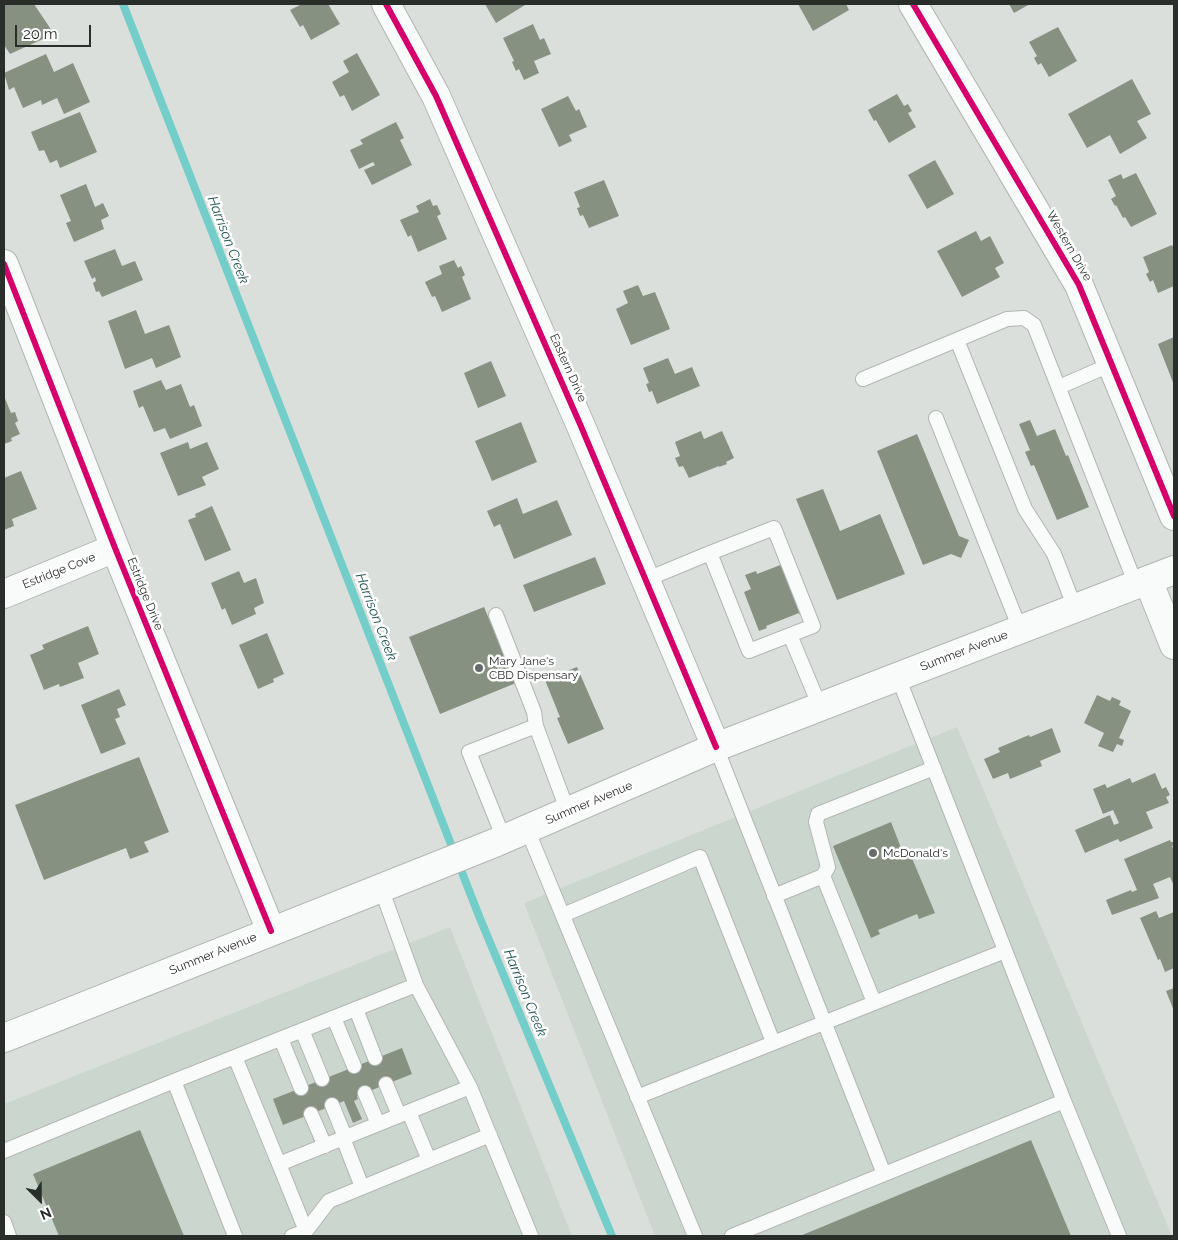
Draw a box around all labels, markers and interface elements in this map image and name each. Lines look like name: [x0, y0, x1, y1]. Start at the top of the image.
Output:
scale bar: [18, 15, 94, 47]
text: 20 m: [23, 25, 58, 43]
water label: Harrison Creek: [204, 194, 252, 286]
street label: Western Drive: [1043, 208, 1095, 284]
street label: Eastern Drive: [546, 332, 590, 404]
street label: Estridge Cove: [20, 550, 98, 592]
street label: Estridge Drive: [124, 555, 166, 633]
water label: Harrison Creek: [352, 571, 400, 663]
street label: Summer Avenue: [918, 628, 1010, 674]
place label: Mary Jane's CBD Dispensary: [489, 654, 578, 682]
marker: Mary Jane's CBD Dispensary: [473, 662, 485, 674]
street label: Summer Avenue: [543, 778, 635, 828]
place label: McDonald's: [883, 846, 948, 860]
marker: McDonald's: [867, 847, 879, 859]
street label: Summer Avenue: [167, 930, 259, 978]
water label: Harrison Creek: [500, 947, 550, 1039]
north arrow: [15, 1175, 65, 1225]
text: N: [38, 1204, 54, 1223]

